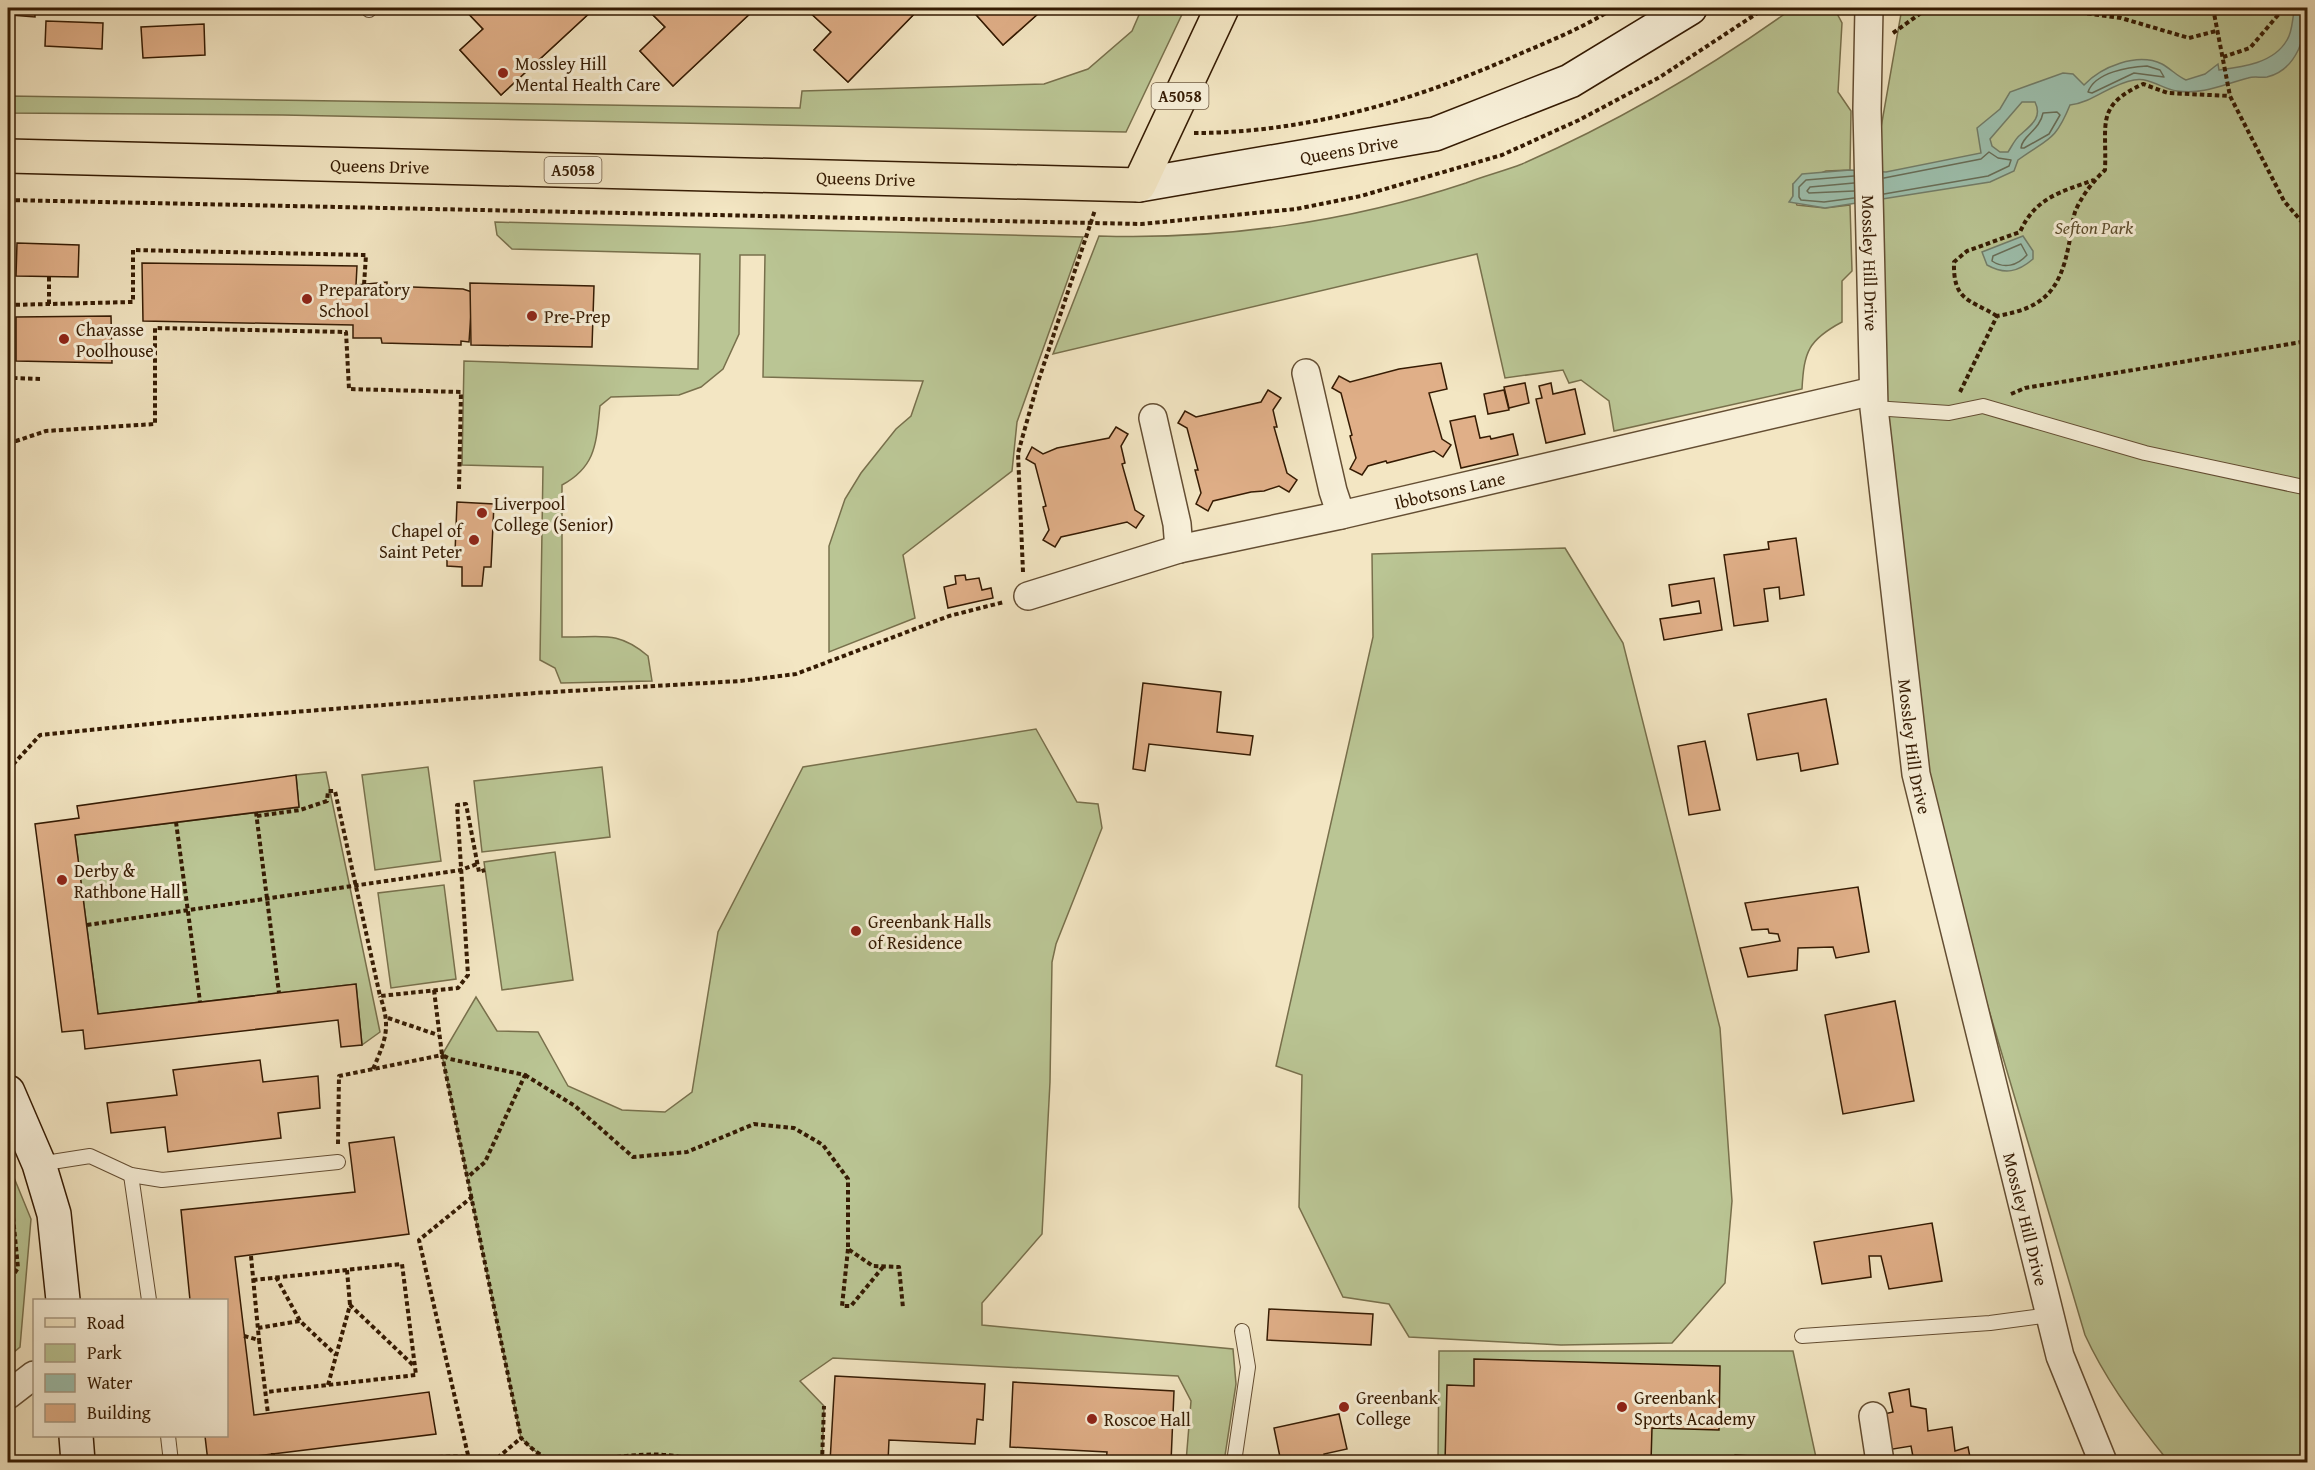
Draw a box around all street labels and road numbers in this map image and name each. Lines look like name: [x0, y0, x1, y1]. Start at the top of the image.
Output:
road number: A5058: [1152, 83, 1208, 109]
street label: Queens Drive: [1298, 127, 1400, 171]
street label: Queens Drive: [330, 151, 430, 180]
road number: A5058: [544, 157, 602, 183]
street label: Queens Drive: [816, 163, 916, 193]
street label: Mossley Hill Drive: [1856, 195, 1886, 331]
street label: Ibbotsons Lane: [1391, 464, 1508, 516]
street label: Mossley Hill Drive: [1892, 677, 1939, 817]
street label: Mossley Hill Drive: [1997, 1150, 2056, 1288]

